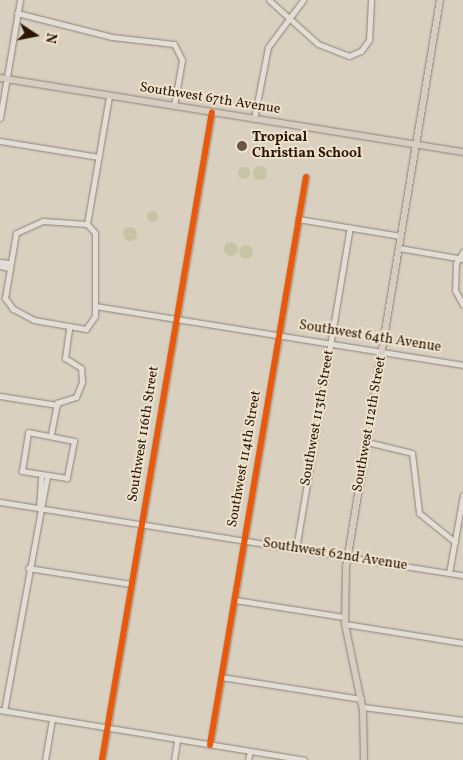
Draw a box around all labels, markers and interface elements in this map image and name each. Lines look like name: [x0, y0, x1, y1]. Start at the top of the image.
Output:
north arrow: [10, 10, 60, 60]
text: N: [40, 31, 61, 45]
street label: Southwest 67th Avenue: [138, 80, 282, 118]
place label: Tropical Christian School: [252, 130, 362, 162]
marker: Tropical Christian School: [236, 140, 248, 152]
street label: Southwest 64th Avenue: [298, 317, 442, 357]
street label: Southwest 113th Street: [298, 349, 338, 487]
street label: Southwest 112th Street: [350, 355, 390, 493]
street label: Southwest 116th Street: [125, 365, 163, 503]
street label: Southwest 114th Street: [225, 389, 265, 529]
street label: Southwest 62nd Avenue: [261, 535, 409, 575]

